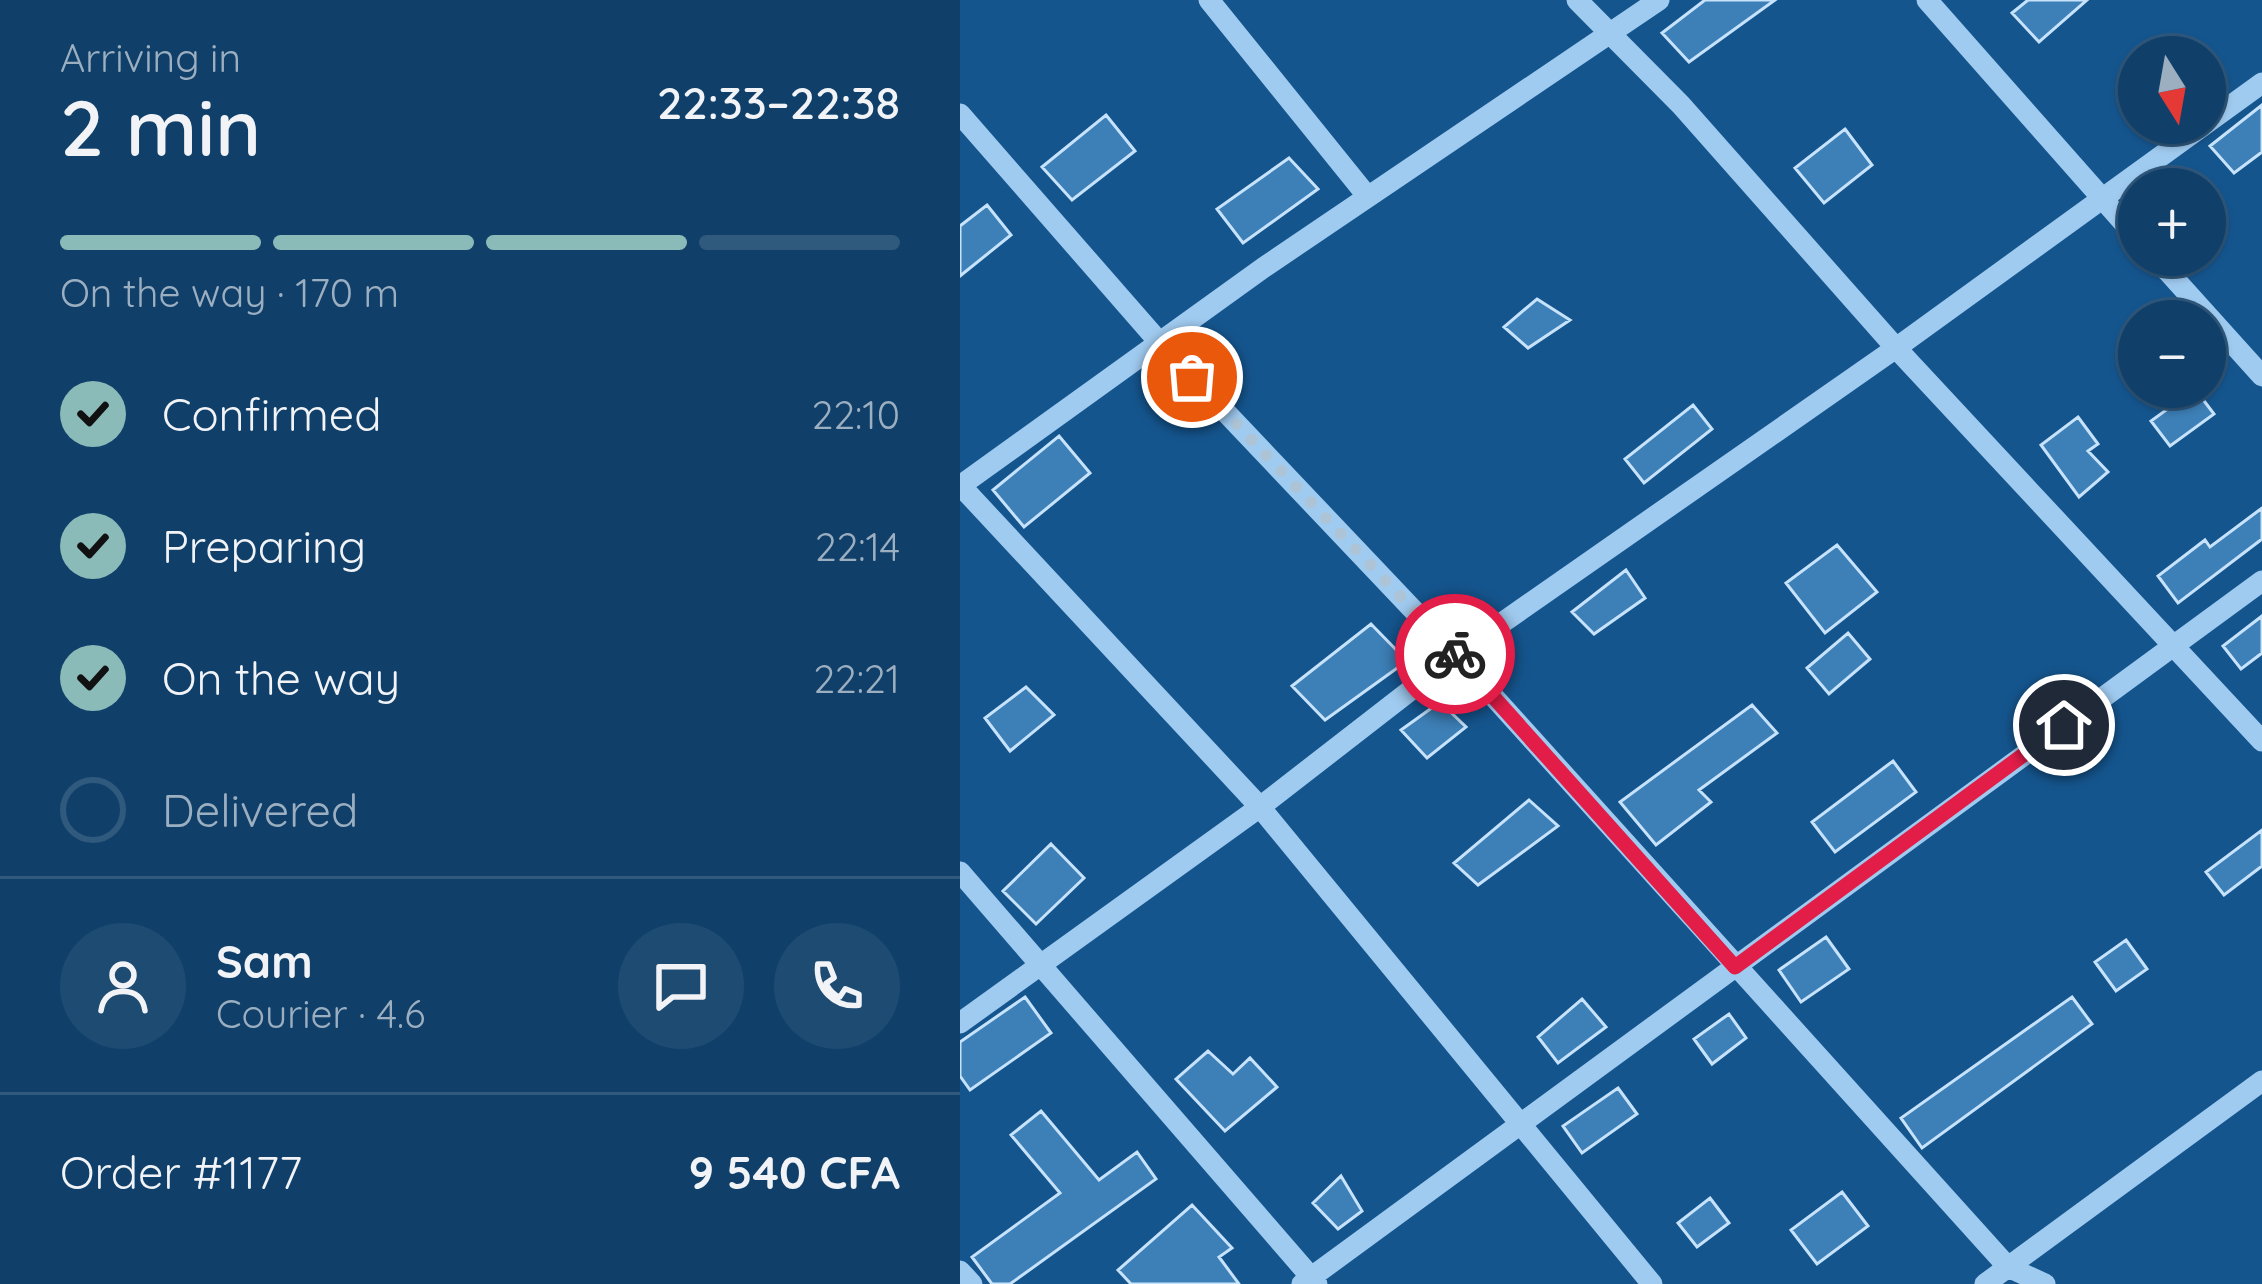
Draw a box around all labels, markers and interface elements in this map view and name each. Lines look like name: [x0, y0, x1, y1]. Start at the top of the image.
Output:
text: Arriving in: [60, 33, 241, 82]
north arrow: [2118, 36, 2226, 144]
map controls: [2118, 36, 2226, 408]
text: 22:33–22:38: [657, 74, 900, 130]
text: 2 min: [60, 78, 261, 176]
button: +: [2118, 168, 2226, 276]
text: On the way · 170 m: [60, 268, 399, 317]
button: −: [2118, 300, 2226, 408]
pin: [1141, 326, 1243, 428]
icon: bag: [1159, 344, 1225, 410]
icon: check: [60, 381, 126, 447]
text: Confirmed: [162, 386, 381, 442]
text: 22:10: [812, 390, 900, 439]
icon: check: [60, 513, 126, 579]
text: Preparing: [162, 518, 366, 574]
text: 22:14: [815, 522, 900, 571]
courier: [1395, 594, 1515, 714]
icon: bike: [1422, 621, 1488, 687]
icon: check: [60, 645, 126, 711]
text: On the way: [162, 650, 400, 706]
text: 22:21: [813, 654, 900, 703]
pin: [2013, 674, 2115, 776]
icon: home: [2031, 692, 2097, 758]
text: Delivered: [162, 782, 358, 838]
button: person: [60, 923, 186, 1049]
button: chat: [618, 923, 744, 1049]
button: phone: [774, 923, 900, 1049]
text: Sam: [216, 933, 313, 989]
text: Courier · 4.6: [216, 989, 425, 1038]
text: Order #1177: [60, 1144, 302, 1200]
text: 9 540 CFA: [688, 1144, 900, 1200]

